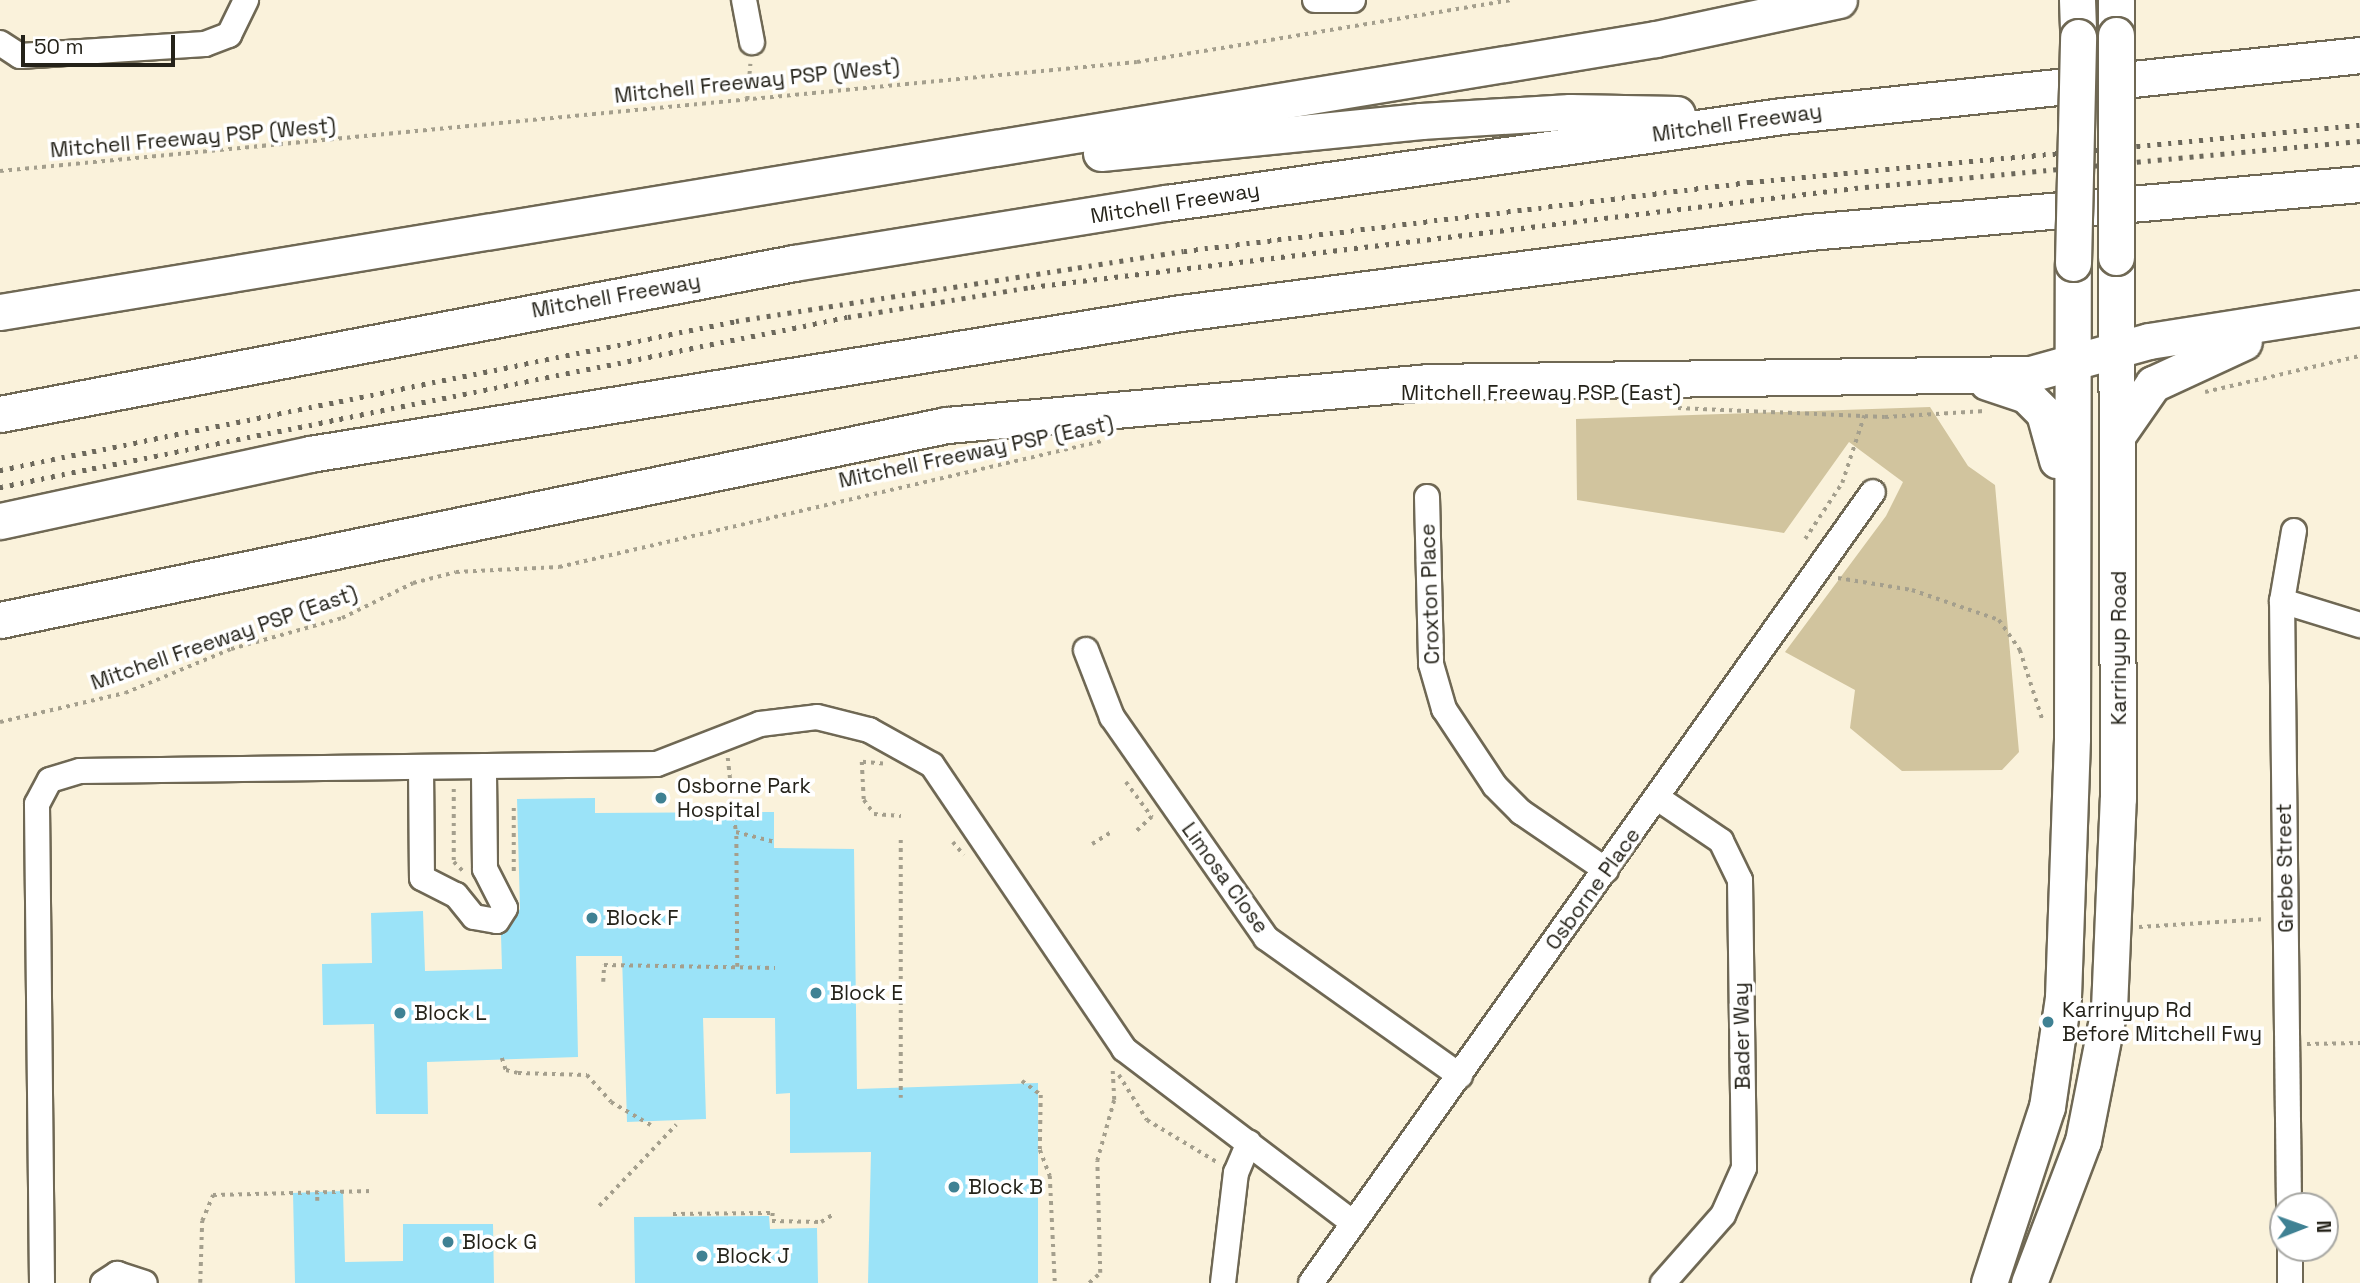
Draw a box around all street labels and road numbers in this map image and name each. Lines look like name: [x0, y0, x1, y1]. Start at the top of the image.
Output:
street label: Mitchell Freeway PSP (West): [613, 53, 901, 109]
street label: Mitchell Freeway: [1651, 99, 1823, 147]
street label: Mitchell Freeway PSP (West): [49, 113, 337, 163]
street label: Mitchell Freeway: [1089, 177, 1261, 229]
street label: Mitchell Freeway: [530, 269, 702, 323]
street label: Mitchell Freeway PSP (East): [1401, 380, 1681, 406]
street label: Mitchell Freeway PSP (East): [836, 411, 1116, 493]
street label: Croxton Place: [1415, 523, 1445, 665]
street label: Karrinyup Road: [2106, 571, 2132, 725]
street label: Mitchell Freeway PSP (East): [87, 580, 361, 696]
street label: Grebe Street: [2271, 803, 2299, 933]
street label: Limosa Close: [1176, 818, 1274, 938]
street label: Osborne Place: [1540, 823, 1646, 955]
street label: Bader Way: [1728, 982, 1756, 1090]

